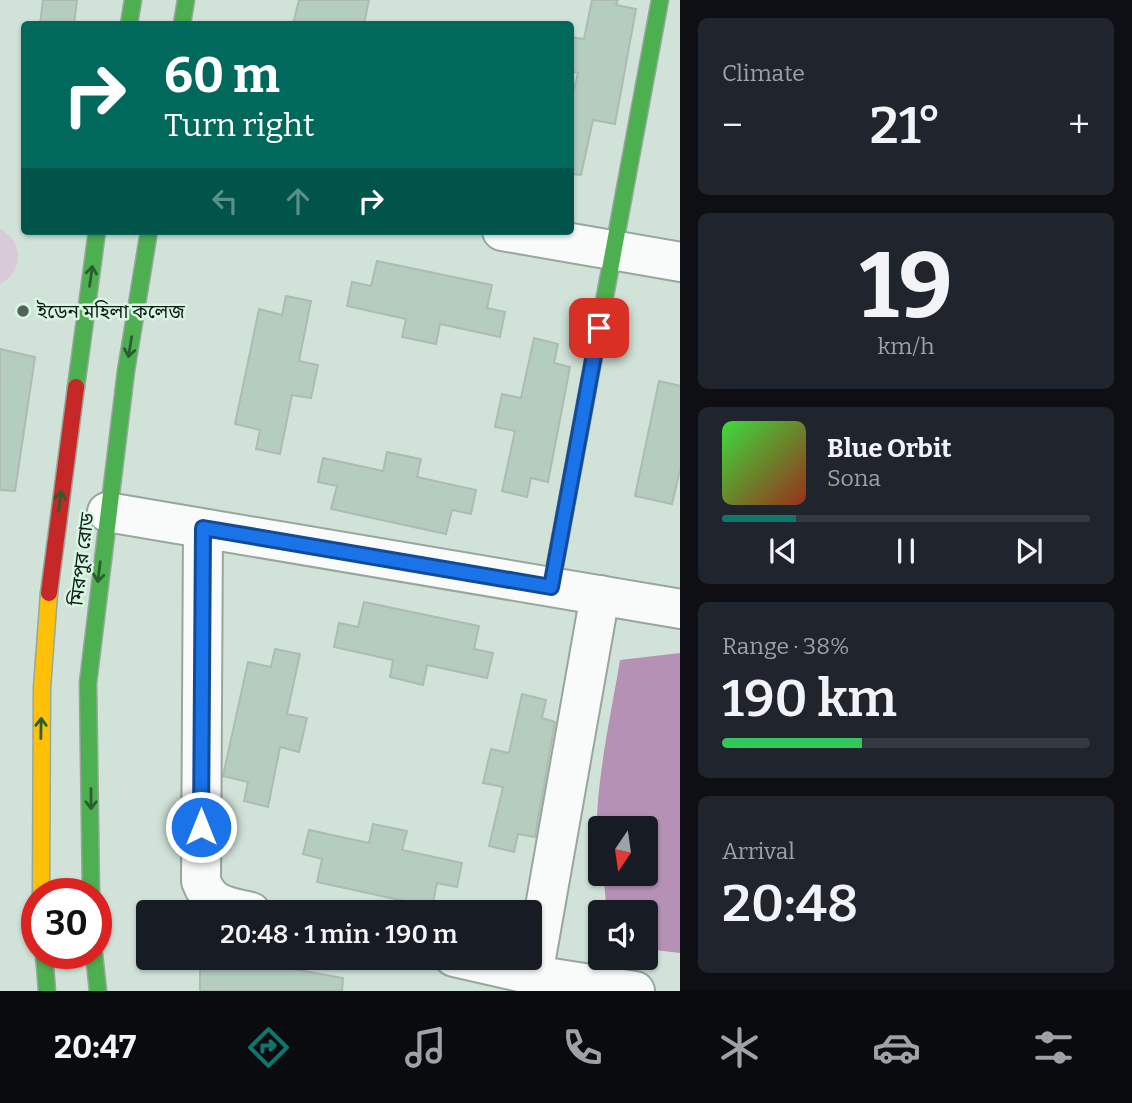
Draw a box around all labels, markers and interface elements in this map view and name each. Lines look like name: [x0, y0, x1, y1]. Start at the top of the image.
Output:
text: 60 m: [164, 46, 280, 105]
icon: right: [49, 49, 140, 140]
text: Climate: [722, 59, 805, 87]
text: 21°: [870, 94, 941, 157]
text: −: [722, 102, 743, 148]
text: +: [1068, 102, 1090, 148]
text: Turn right: [164, 106, 315, 144]
icon: left: [206, 182, 244, 220]
icon: ahead: [279, 182, 317, 220]
icon: right: [352, 182, 390, 220]
text: 19: [859, 232, 953, 341]
one-way arrow: [85, 265, 98, 288]
pin: [569, 298, 629, 358]
place label: ইডেন মহিলা কলেজ: [36, 300, 185, 323]
marker: ইডেন মহিলা কলেজ: [15, 303, 31, 319]
icon: arrive: [580, 309, 618, 347]
text: km/h: [878, 332, 934, 360]
one-way arrow: [123, 335, 136, 358]
text: Blue Orbit: [827, 433, 951, 464]
text: Sona: [827, 464, 881, 492]
one-way arrow: [54, 491, 67, 513]
street label: মিরপুর রোড: [64, 511, 99, 608]
icon: previous: [764, 532, 802, 570]
icon: pause: [887, 532, 925, 570]
icon: next: [1010, 532, 1048, 570]
one-way arrow: [93, 560, 106, 583]
text: Range · 38%: [722, 632, 849, 660]
text: 190 km: [722, 667, 897, 730]
one-way arrow: [35, 717, 48, 740]
one-way arrow: [84, 787, 98, 810]
position arrow: [164, 790, 238, 864]
north arrow: [588, 816, 658, 886]
map controls: [588, 816, 658, 970]
text: Arrival: [722, 837, 795, 865]
text: 20:48: [722, 872, 858, 935]
speed limit sign: 30: [21, 878, 112, 969]
button: sound: [588, 900, 658, 970]
text: 20:48 · 1 min · 190 m: [220, 919, 458, 950]
icon: directions: [244, 1023, 293, 1072]
icon: music: [401, 1023, 450, 1072]
icon: phone: [558, 1023, 607, 1072]
icon: climate: [715, 1023, 764, 1072]
icon: car: [872, 1023, 921, 1072]
icon: filters: [1029, 1023, 1078, 1072]
text: 20:47: [54, 1028, 136, 1066]

